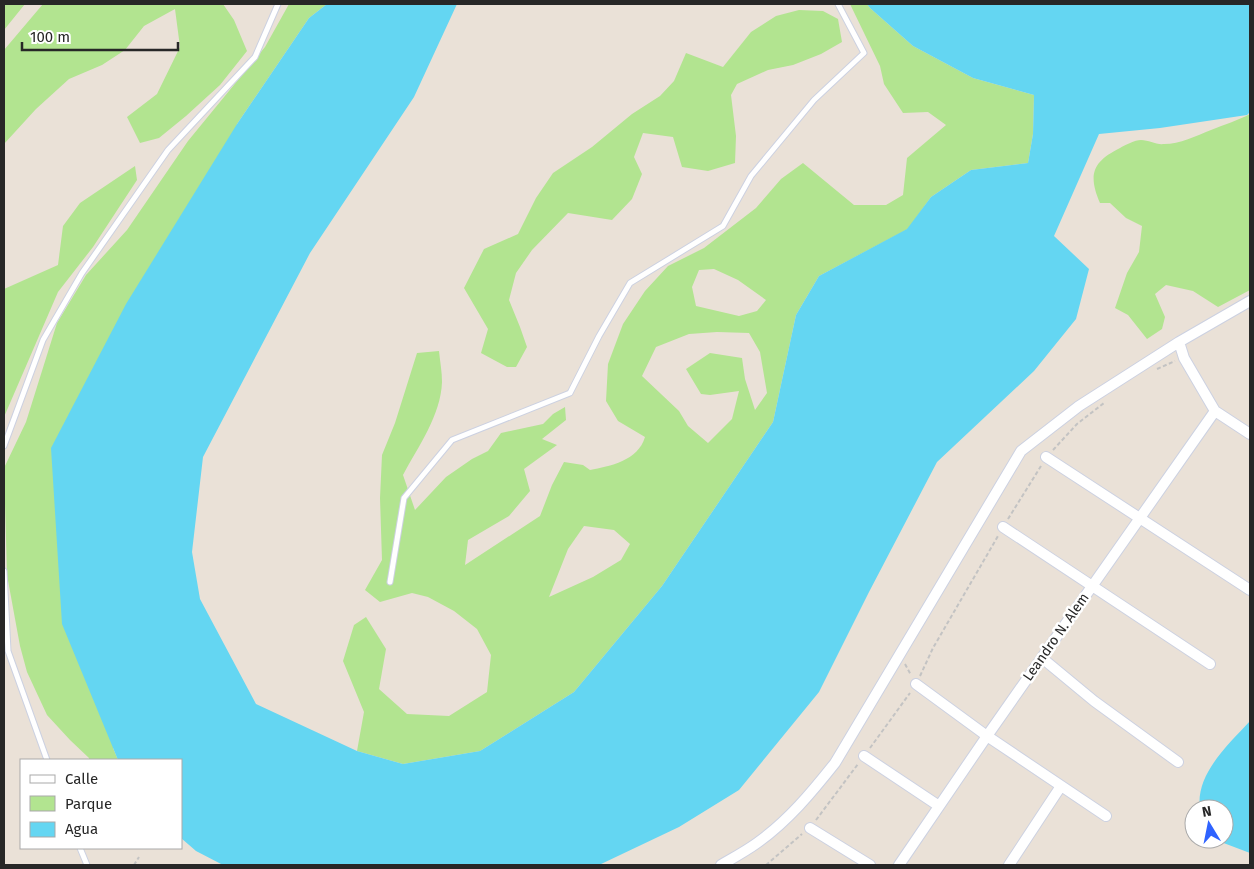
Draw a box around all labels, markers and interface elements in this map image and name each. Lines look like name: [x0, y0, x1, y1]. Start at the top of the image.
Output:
scale bar: [22, 20, 179, 52]
text: 100 m: [30, 28, 70, 46]
street label: Leandro N. Alem: [1019, 590, 1093, 684]
legend: [20, 759, 182, 849]
text: Calle: [65, 770, 98, 788]
text: Parque: [65, 795, 112, 813]
north arrow: [1184, 799, 1234, 849]
text: N: [1201, 803, 1213, 821]
text: Agua: [65, 820, 98, 838]

